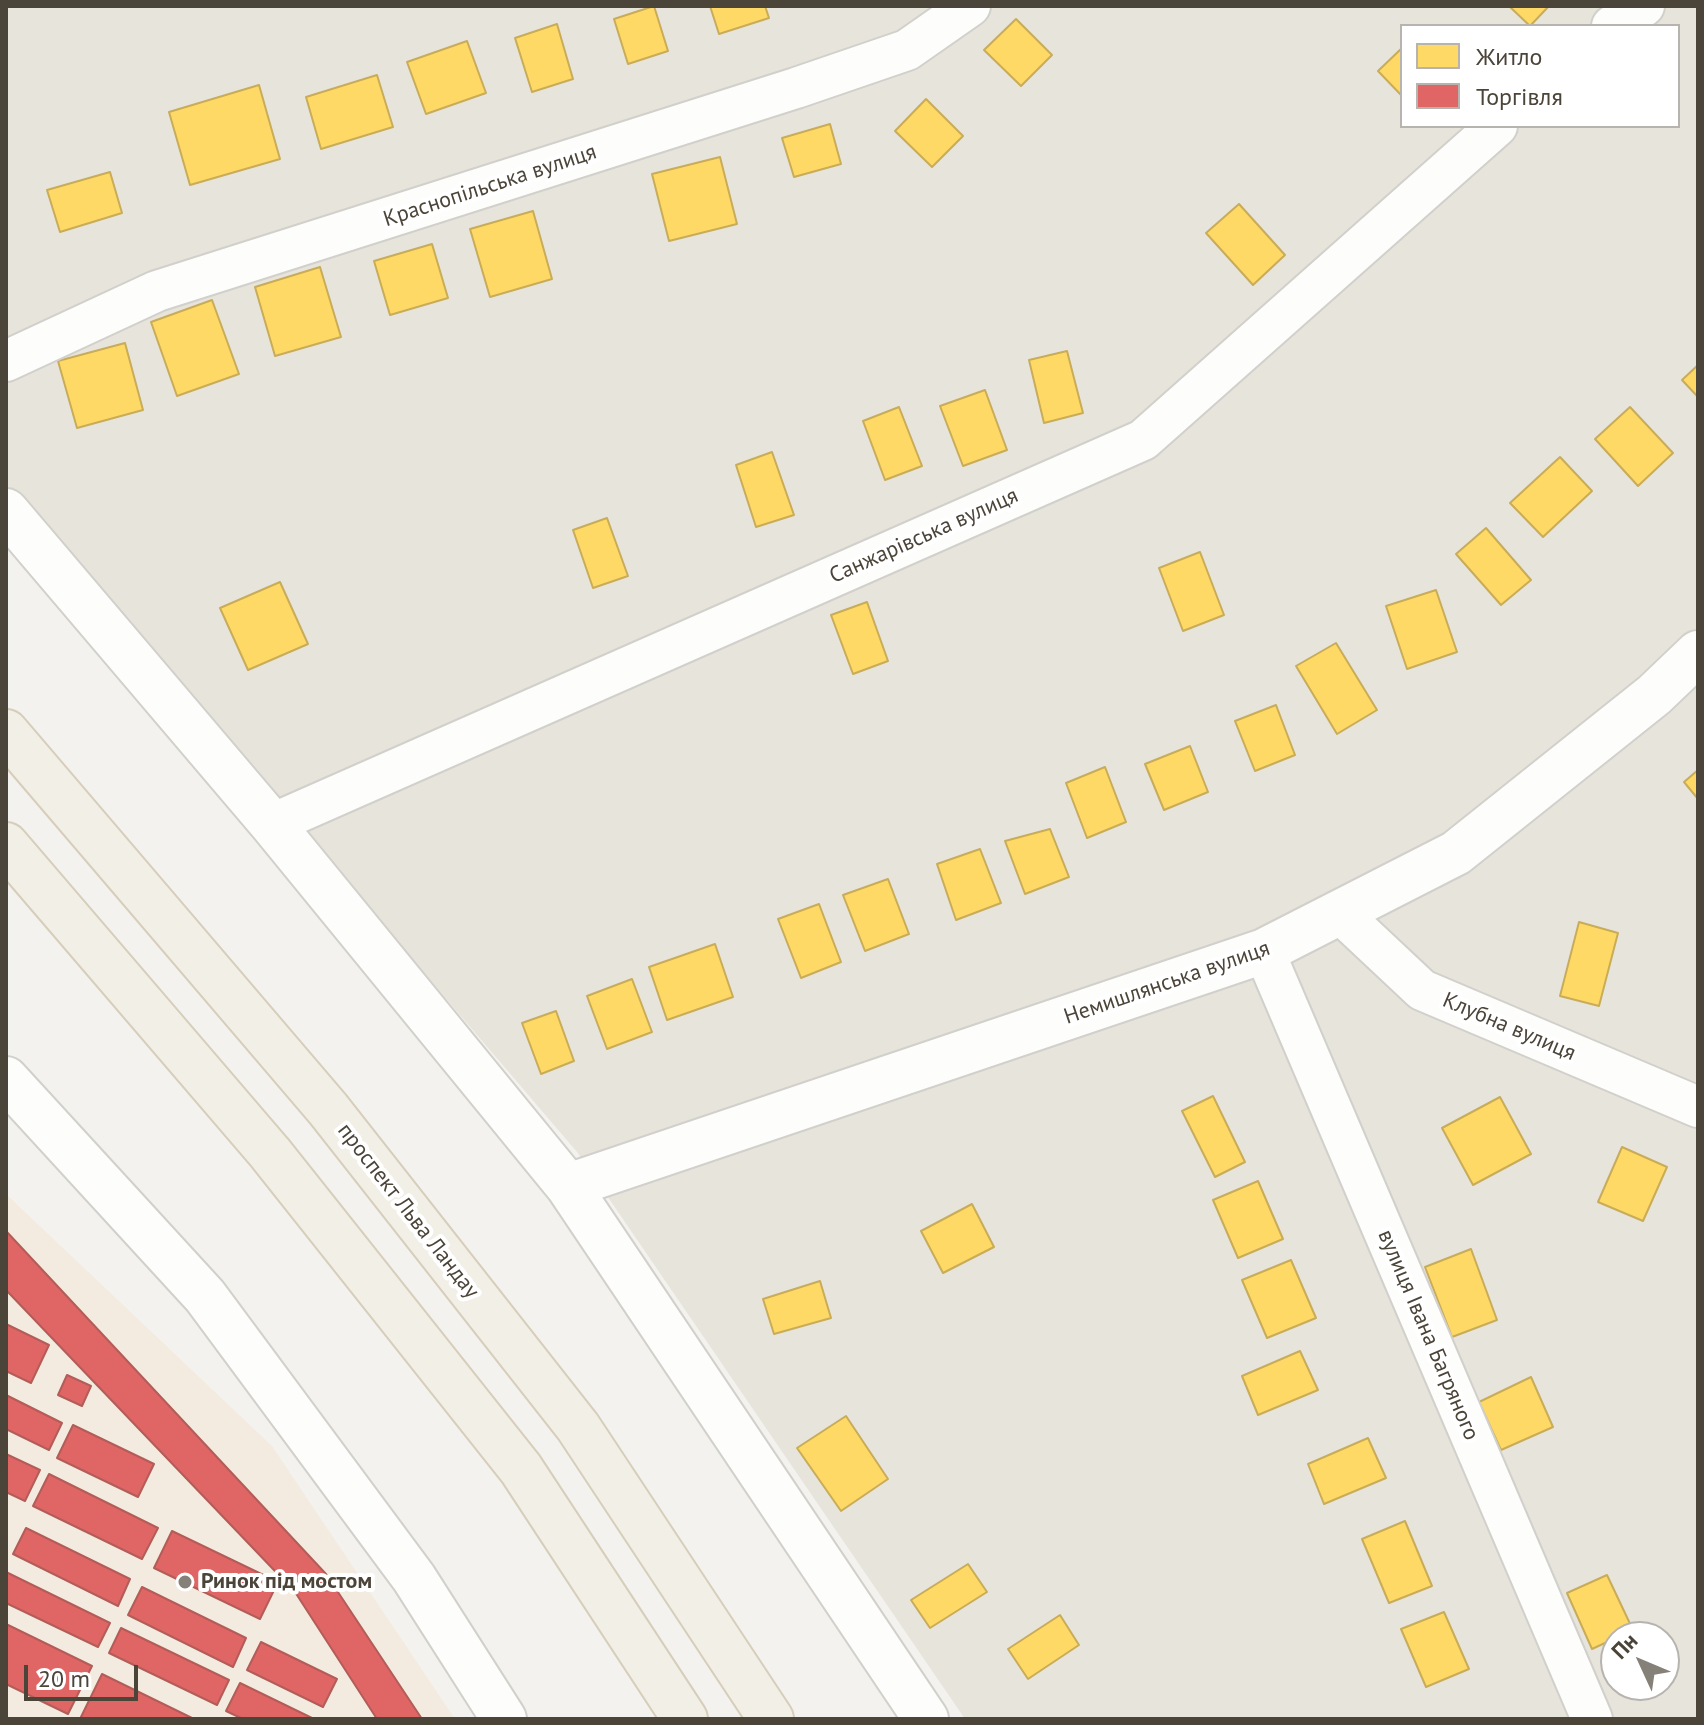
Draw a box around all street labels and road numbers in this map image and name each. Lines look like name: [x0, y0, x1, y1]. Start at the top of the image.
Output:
street label: Краснопільська вулиця: [380, 139, 600, 233]
street label: Санжарівська вулиця: [826, 483, 1022, 589]
street label: Немишлянська вулиця: [1061, 935, 1273, 1031]
street label: Клубна вулиця: [1439, 987, 1579, 1067]
street label: проспект Льва Ландау: [331, 1118, 485, 1304]
street label: вулиця Івана Багряного: [1372, 1226, 1484, 1444]

